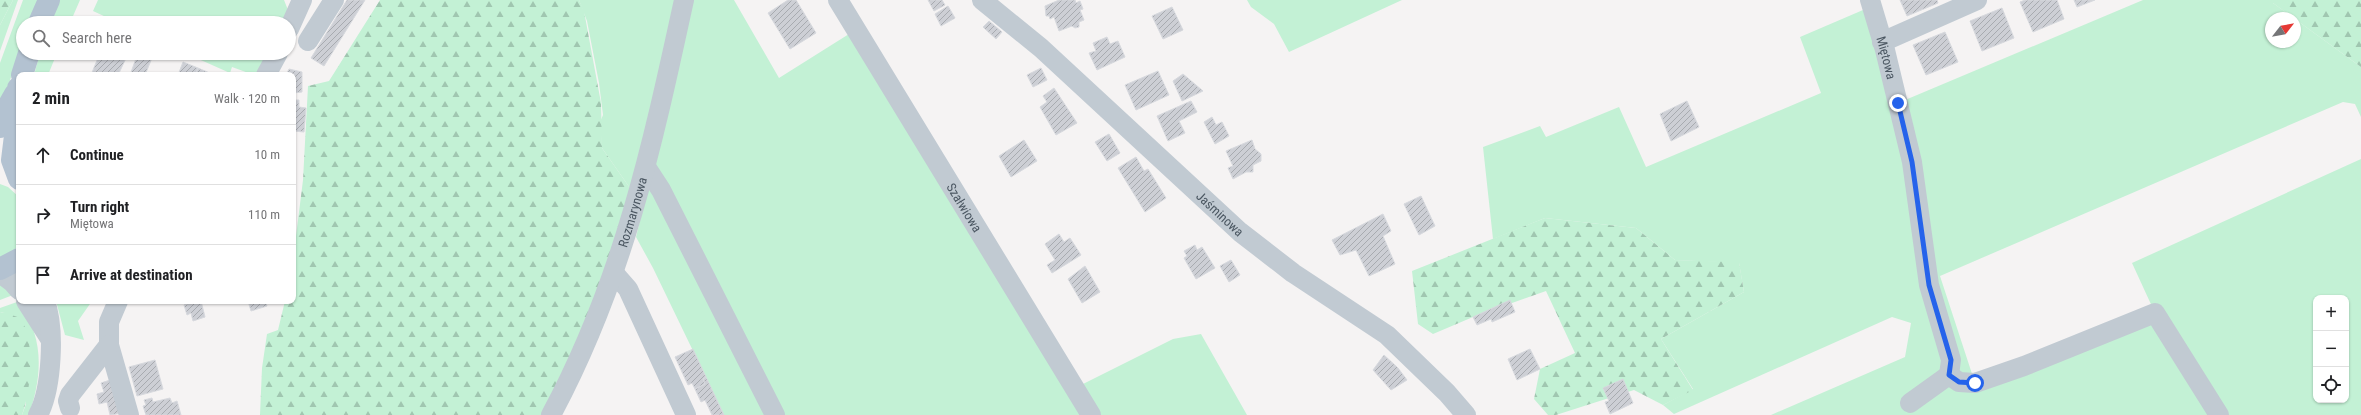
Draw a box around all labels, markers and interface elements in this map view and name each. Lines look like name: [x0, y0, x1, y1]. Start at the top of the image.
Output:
north arrow: [2265, 12, 2301, 48]
search box: [16, 16, 296, 60]
icon: search: [30, 27, 52, 49]
text: Search here: [62, 29, 132, 47]
street label: Miętowa: [1874, 34, 1899, 81]
text: 2 min: [32, 88, 70, 108]
text: Walk · 120 m: [214, 91, 280, 106]
route end: [1889, 94, 1907, 112]
icon: ahead: [32, 144, 54, 166]
text: Continue: [70, 146, 124, 164]
text: 10 m: [254, 147, 280, 162]
street label: Rozmarynowa: [615, 176, 650, 249]
street label: Szałwiowa: [944, 180, 985, 235]
street label: Jaśminowa: [1193, 188, 1247, 239]
text: Turn right: [70, 198, 129, 216]
icon: right: [32, 204, 54, 226]
text: 110 m: [248, 207, 280, 222]
text: Miętowa: [70, 216, 114, 231]
icon: arrive: [32, 264, 54, 286]
text: Arrive at destination: [70, 266, 193, 284]
map controls: [2313, 295, 2349, 403]
button: +: [2313, 295, 2349, 331]
button: −: [2313, 331, 2349, 367]
button: locate: [2313, 367, 2349, 403]
route start: [1966, 374, 1984, 392]

